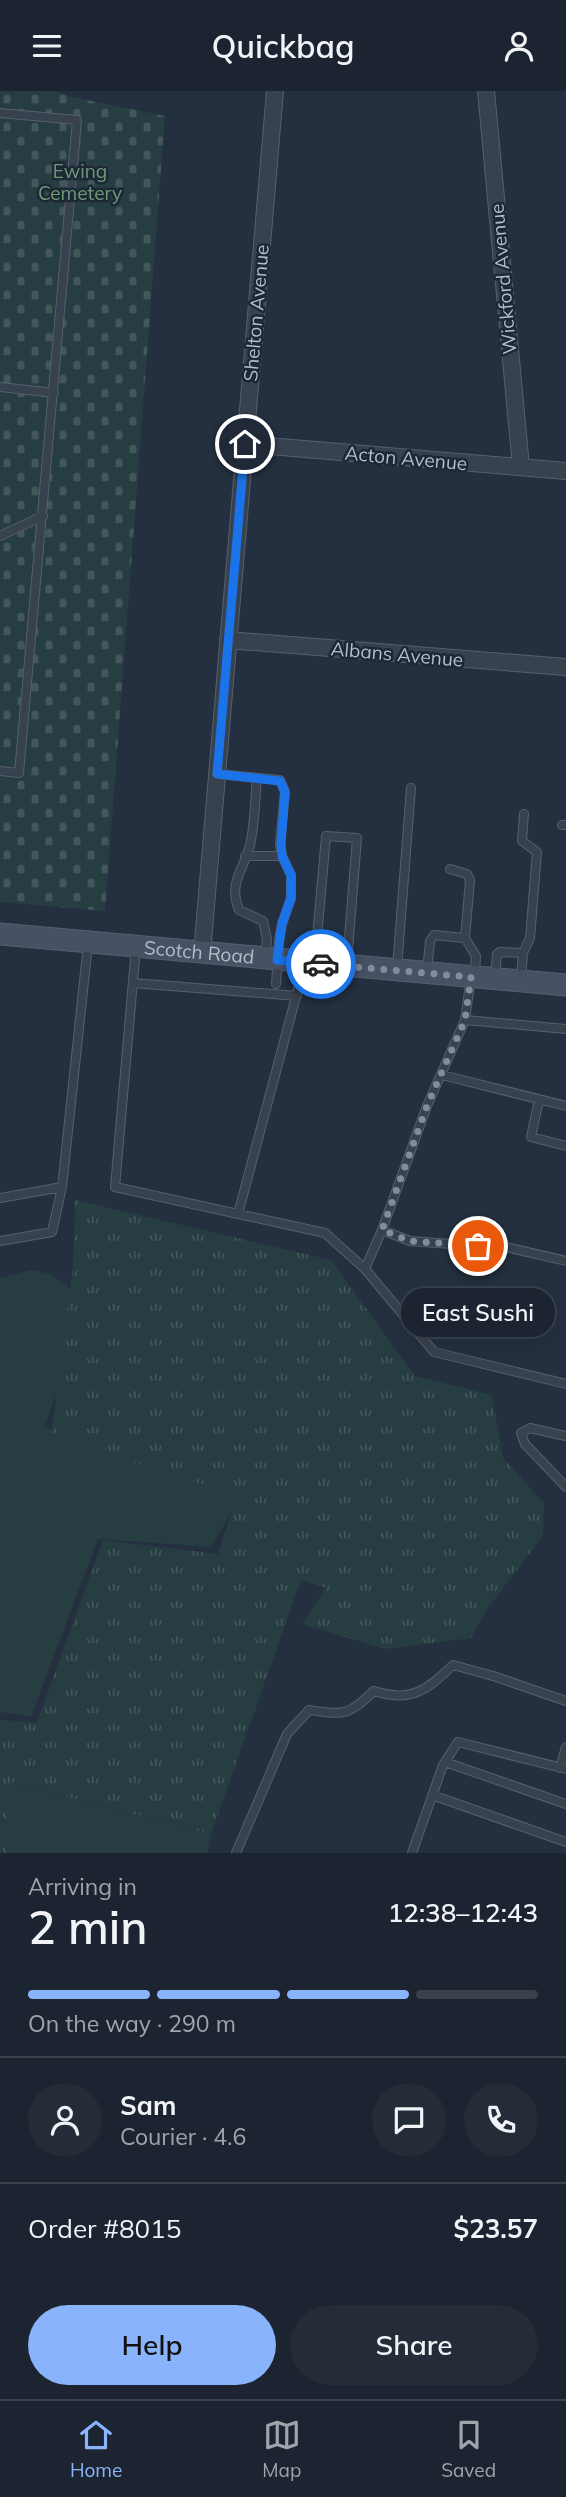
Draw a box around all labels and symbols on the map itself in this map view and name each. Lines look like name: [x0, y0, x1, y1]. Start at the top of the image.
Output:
park label: Ewing Cemetery: [38, 159, 122, 205]
street label: Wickford Avenue: [484, 203, 522, 355]
street label: Shelton Avenue: [238, 243, 274, 383]
pin: [215, 414, 275, 474]
street label: Acton Avenue: [344, 441, 468, 475]
street label: Albans Avenue: [330, 636, 464, 672]
courier: [286, 929, 356, 999]
street label: Scotch Road: [143, 935, 255, 969]
pin: [448, 1216, 508, 1276]
callout: East Sushi: [401, 1288, 555, 1337]

